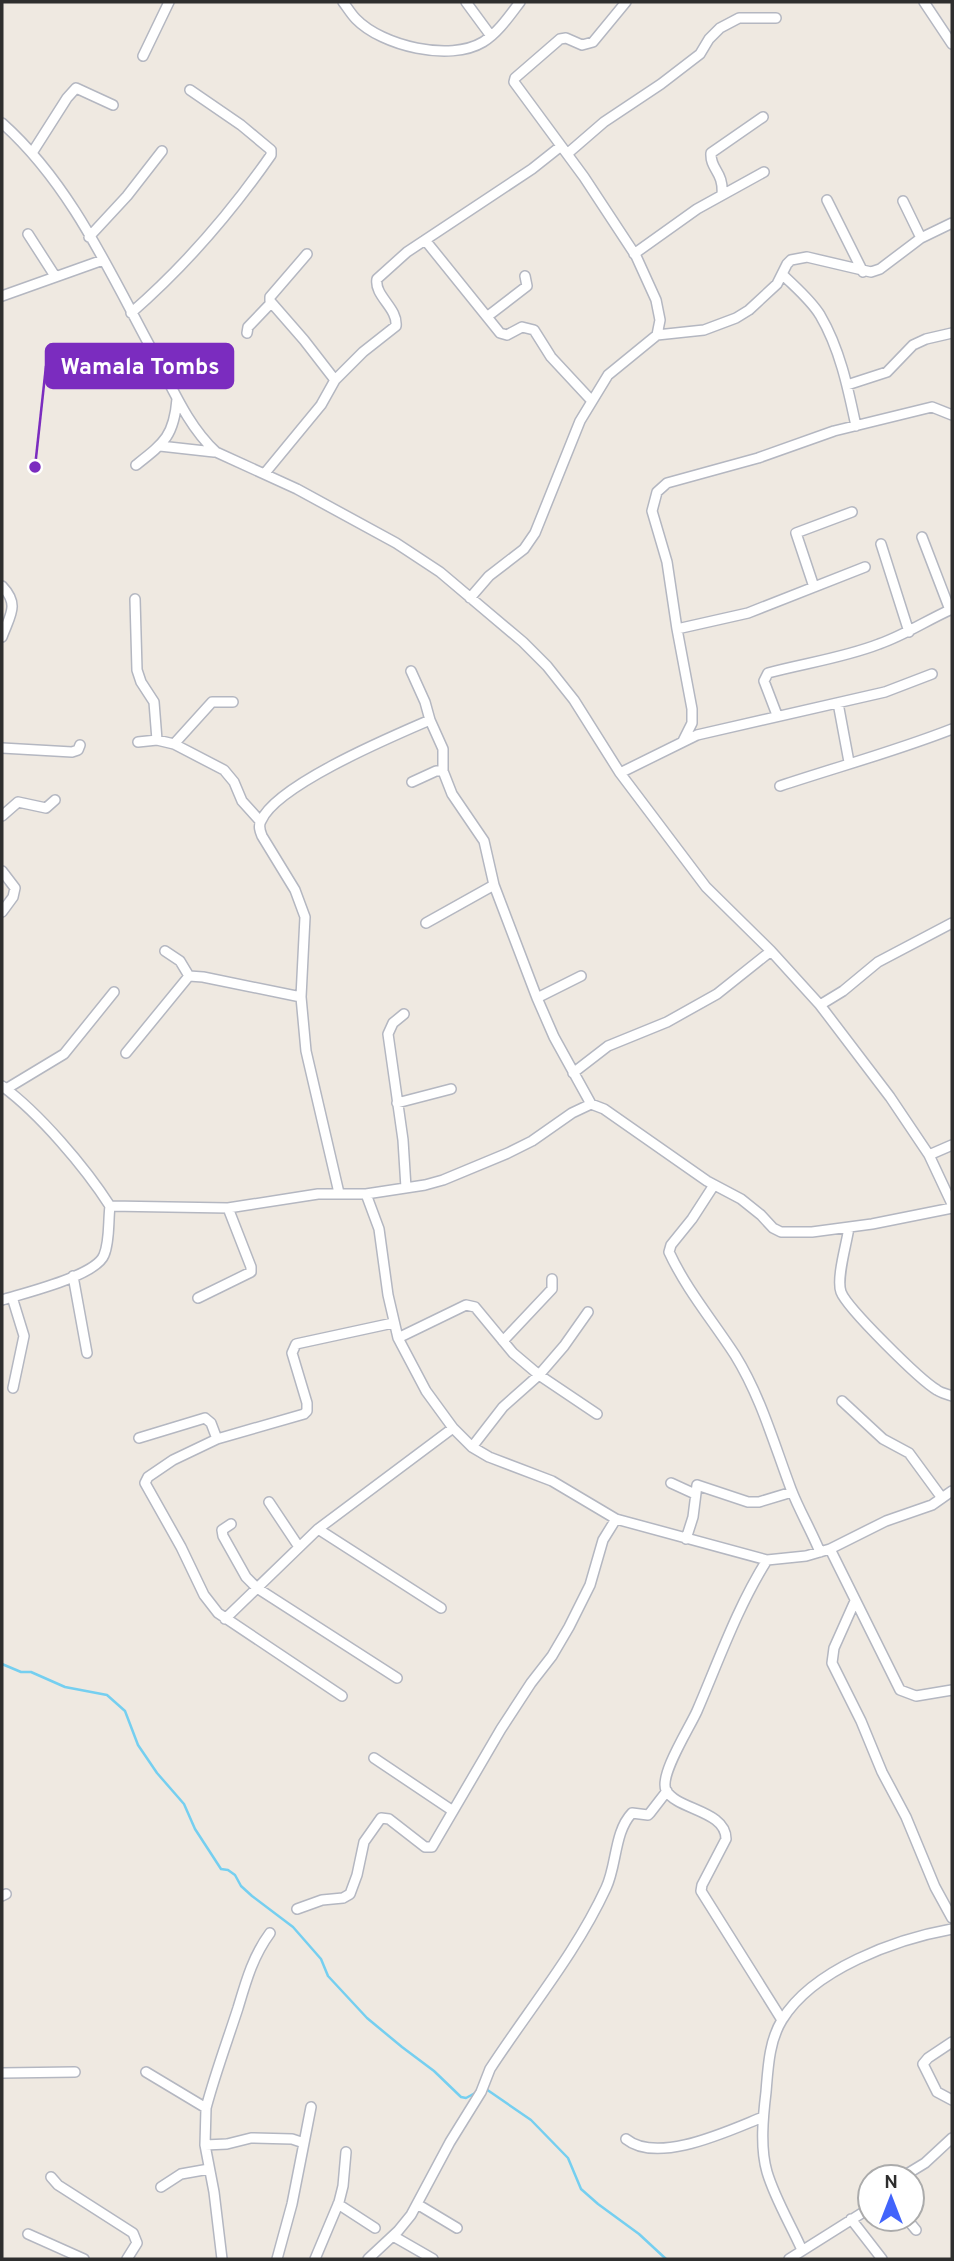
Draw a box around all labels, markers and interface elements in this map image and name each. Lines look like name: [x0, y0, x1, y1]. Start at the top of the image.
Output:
callout: Wamala Tombs: [46, 344, 233, 388]
text: Wamala Tombs: [61, 354, 219, 383]
north arrow: [856, 2163, 926, 2233]
text: N: [884, 2171, 898, 2195]

